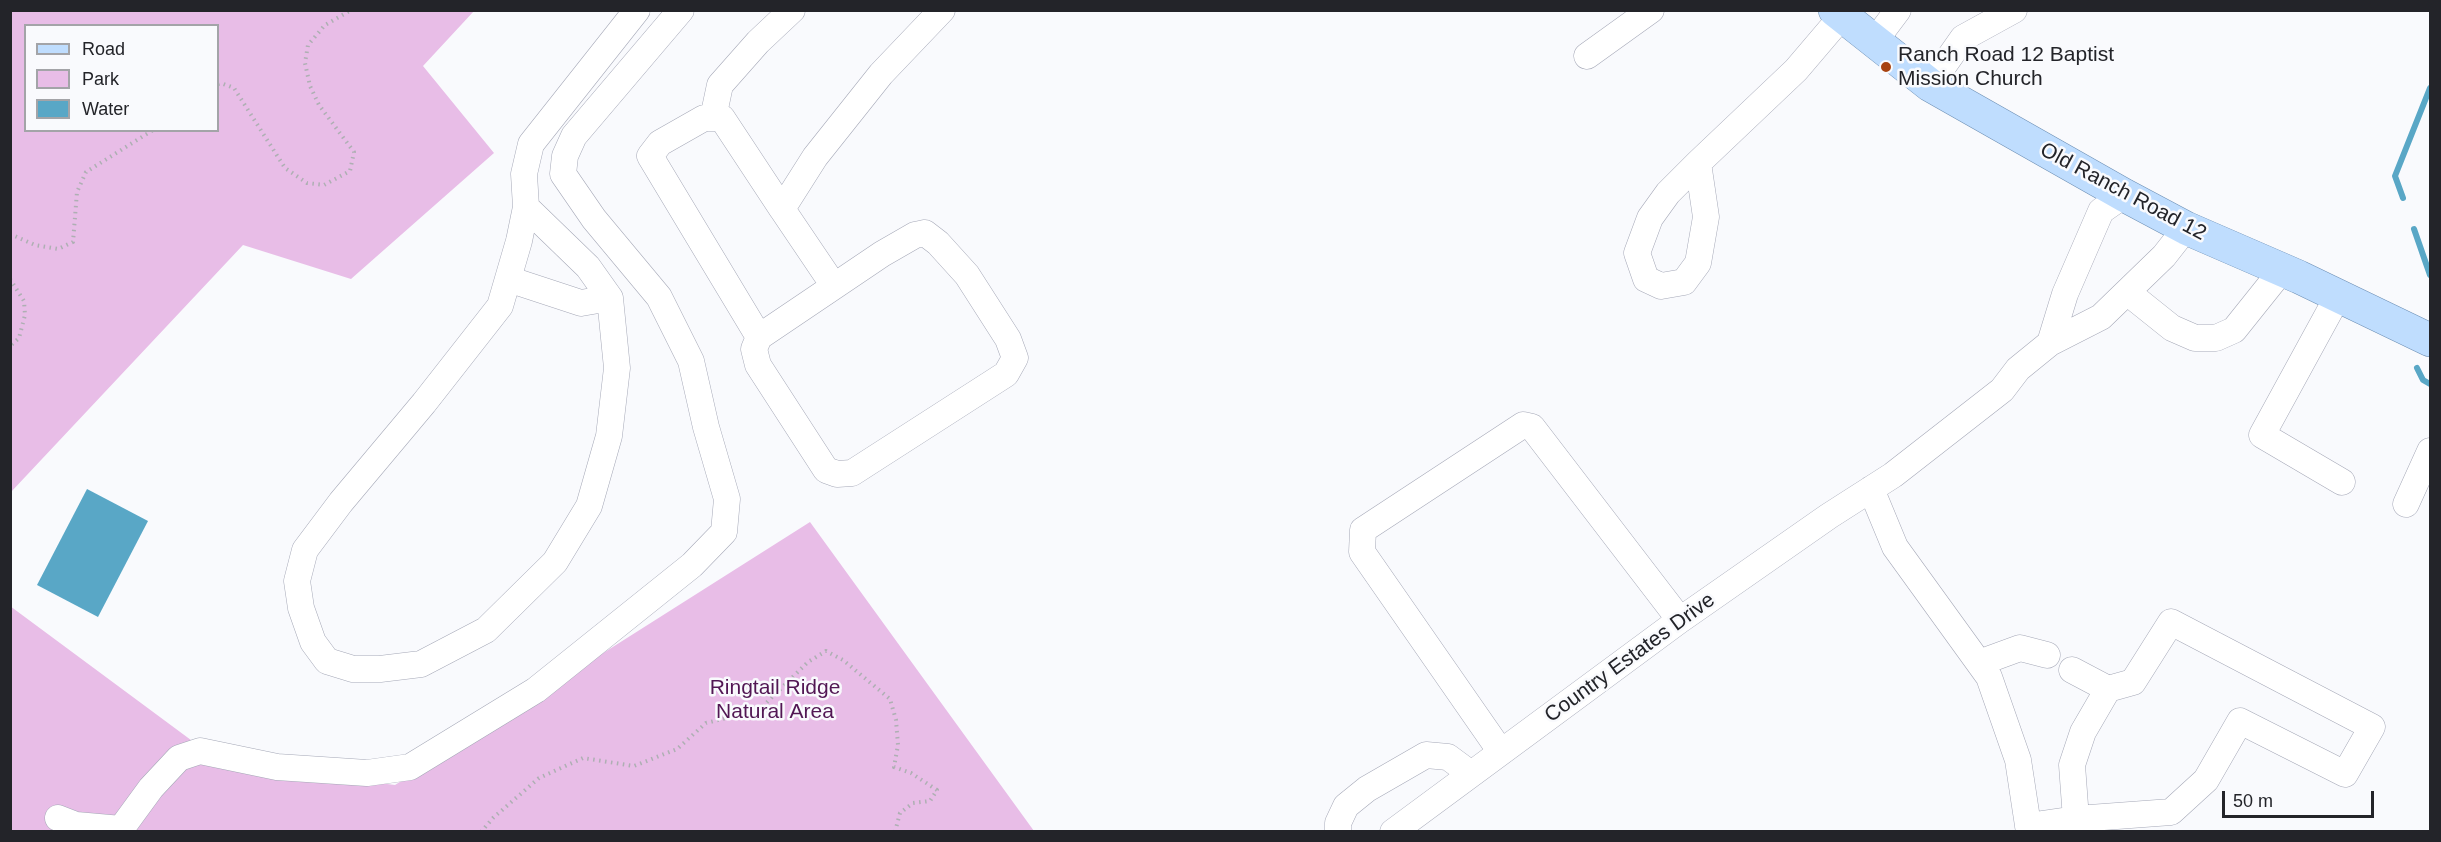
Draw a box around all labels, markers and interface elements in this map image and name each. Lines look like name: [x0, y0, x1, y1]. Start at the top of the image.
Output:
legend: [24, 24, 219, 132]
text: Road: [82, 39, 125, 59]
place label: Ranch Road 12 Baptist Mission Church: [1898, 42, 2114, 92]
marker: Ranch Road 12 Baptist Mission Church: [1879, 60, 1893, 74]
text: Park: [82, 69, 119, 89]
text: Water: [82, 99, 129, 119]
street label: Old Ranch Road 12: [2036, 138, 2210, 246]
street label: Country Estates Drive: [1540, 588, 1720, 728]
park label: Ringtail Ridge Natural Area: [710, 675, 840, 725]
scale bar: [2225, 779, 2376, 817]
text: 50 m: [2233, 791, 2273, 811]

